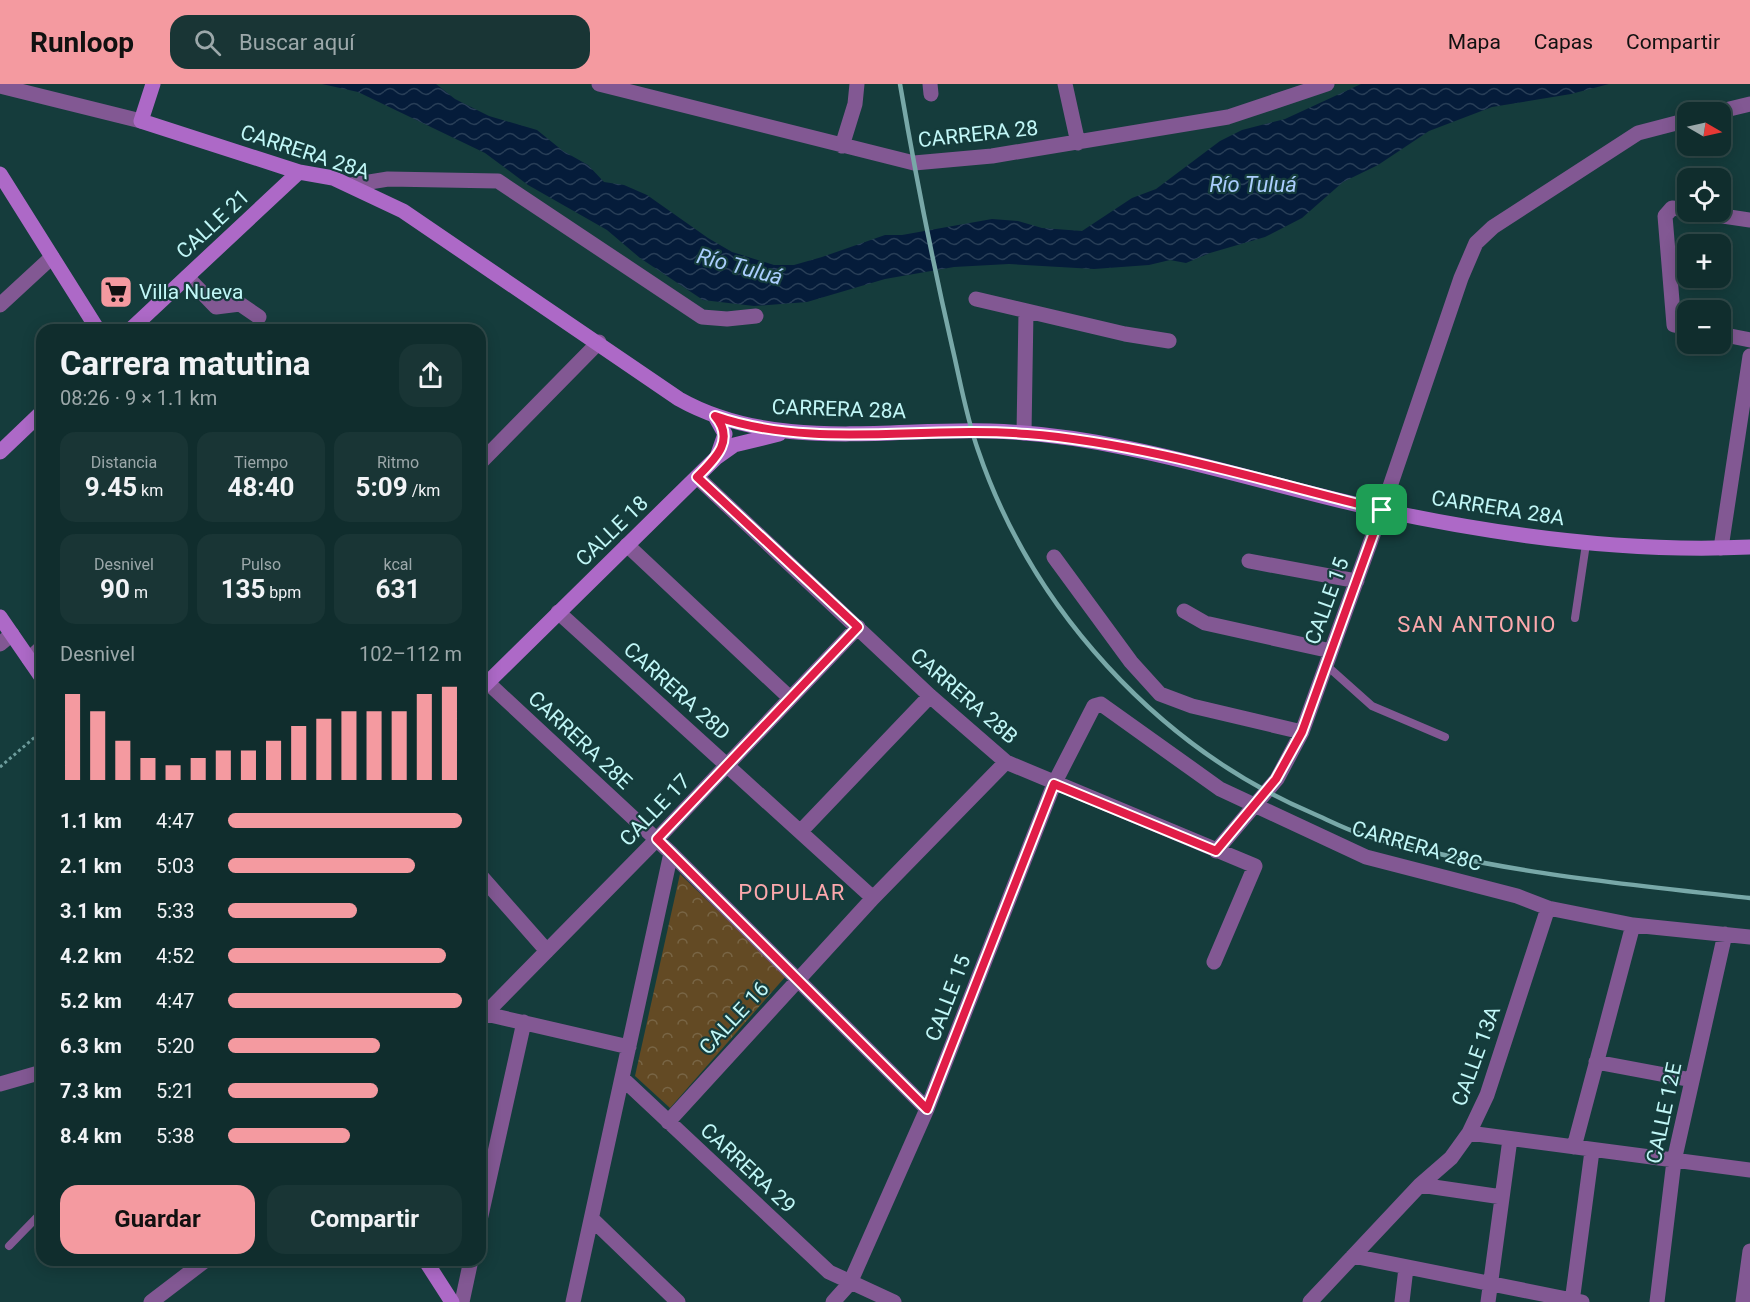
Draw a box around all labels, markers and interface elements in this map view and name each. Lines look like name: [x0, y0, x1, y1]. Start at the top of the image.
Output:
search box: [170, 15, 590, 69]
text: Runloop: [30, 26, 134, 59]
icon: search: [191, 26, 224, 59]
text: Buscar aquí: [239, 30, 355, 55]
text: Mapa: [1448, 30, 1501, 54]
text: Capas: [1534, 30, 1593, 54]
text: Compartir: [1626, 30, 1720, 54]
north arrow: [1677, 102, 1731, 156]
map controls: [1677, 102, 1731, 354]
street label: CARRERA 28: [917, 116, 1039, 152]
street label: CARRERA 28A: [237, 120, 373, 184]
button: locate: [1677, 168, 1731, 222]
water label: Río Tuluá: [1209, 172, 1297, 197]
street label: CALLE 21: [172, 184, 254, 264]
button: +: [1677, 234, 1731, 288]
water label: Río Tuluá: [694, 243, 786, 290]
supermarket icon: Villa Nueva: [98, 274, 134, 310]
place label: Villa Nueva: [139, 280, 243, 304]
button: −: [1677, 300, 1731, 354]
text: Carrera matutina: [60, 344, 310, 383]
button: share: [399, 344, 462, 407]
text: 08:26 · 9 × 1.1 km: [60, 386, 217, 410]
street label: CARRERA 28A: [771, 395, 907, 423]
text: Distancia: [91, 453, 157, 472]
text: Tiempo: [234, 453, 288, 472]
text: Ritmo: [377, 453, 419, 472]
text: 9.45: [85, 472, 137, 502]
text: 48:40: [228, 472, 295, 502]
text: 5:09: [356, 472, 408, 502]
text: km: [137, 481, 163, 500]
text: /km: [408, 481, 440, 500]
pin: [1356, 484, 1407, 535]
street label: CARRERA 28A: [1430, 486, 1567, 530]
street label: CALLE 18: [571, 491, 653, 571]
icon: arrive: [1365, 493, 1398, 526]
street label: CALLE 15: [1300, 554, 1354, 648]
text: Desnivel: [94, 555, 154, 574]
text: Pulso: [241, 555, 281, 574]
text: kcal: [384, 555, 412, 574]
text: 90: [100, 574, 130, 604]
text: 135: [221, 574, 265, 604]
text: 631: [376, 574, 420, 604]
text: m: [130, 583, 148, 602]
text: bpm: [265, 583, 301, 602]
district label: SAN ANTONIO: [1397, 612, 1557, 637]
street label: CARRERA 28D: [619, 637, 735, 745]
text: Desnivel: [60, 642, 135, 666]
text: 102–112 m: [359, 642, 462, 666]
street label: CARRERA 28B: [906, 643, 1022, 749]
street label: CARRERA 28E: [523, 686, 637, 794]
street label: CALLE 17: [615, 769, 695, 851]
text: 1.1 km: [60, 809, 122, 833]
text: 4:47: [156, 809, 195, 833]
street label: CARRERA 28C: [1349, 816, 1485, 876]
text: 2.1 km: [60, 854, 122, 878]
text: 5:03: [156, 854, 195, 878]
district label: POPULAR: [738, 880, 846, 905]
text: 3.1 km: [60, 899, 122, 923]
text: 5:33: [156, 899, 195, 923]
text: 4.2 km: [60, 944, 122, 968]
text: 4:52: [156, 944, 195, 968]
street label: CALLE 15: [921, 951, 975, 1045]
street label: CALLE 16: [694, 977, 774, 1059]
text: 5.2 km: [60, 989, 122, 1013]
text: 4:47: [156, 989, 195, 1013]
street label: CALLE 13A: [1447, 1003, 1505, 1109]
text: 6.3 km: [60, 1034, 122, 1058]
text: 5:20: [156, 1034, 195, 1058]
street label: CALLE 12E: [1642, 1060, 1686, 1166]
text: 7.3 km: [60, 1079, 122, 1103]
text: 5:21: [156, 1079, 195, 1103]
street label: CARRERA 29: [696, 1118, 800, 1218]
text: 8.4 km: [60, 1124, 122, 1148]
text: 5:38: [156, 1124, 195, 1148]
button: Guardar: [60, 1185, 255, 1254]
button: Compartir: [267, 1185, 462, 1254]

